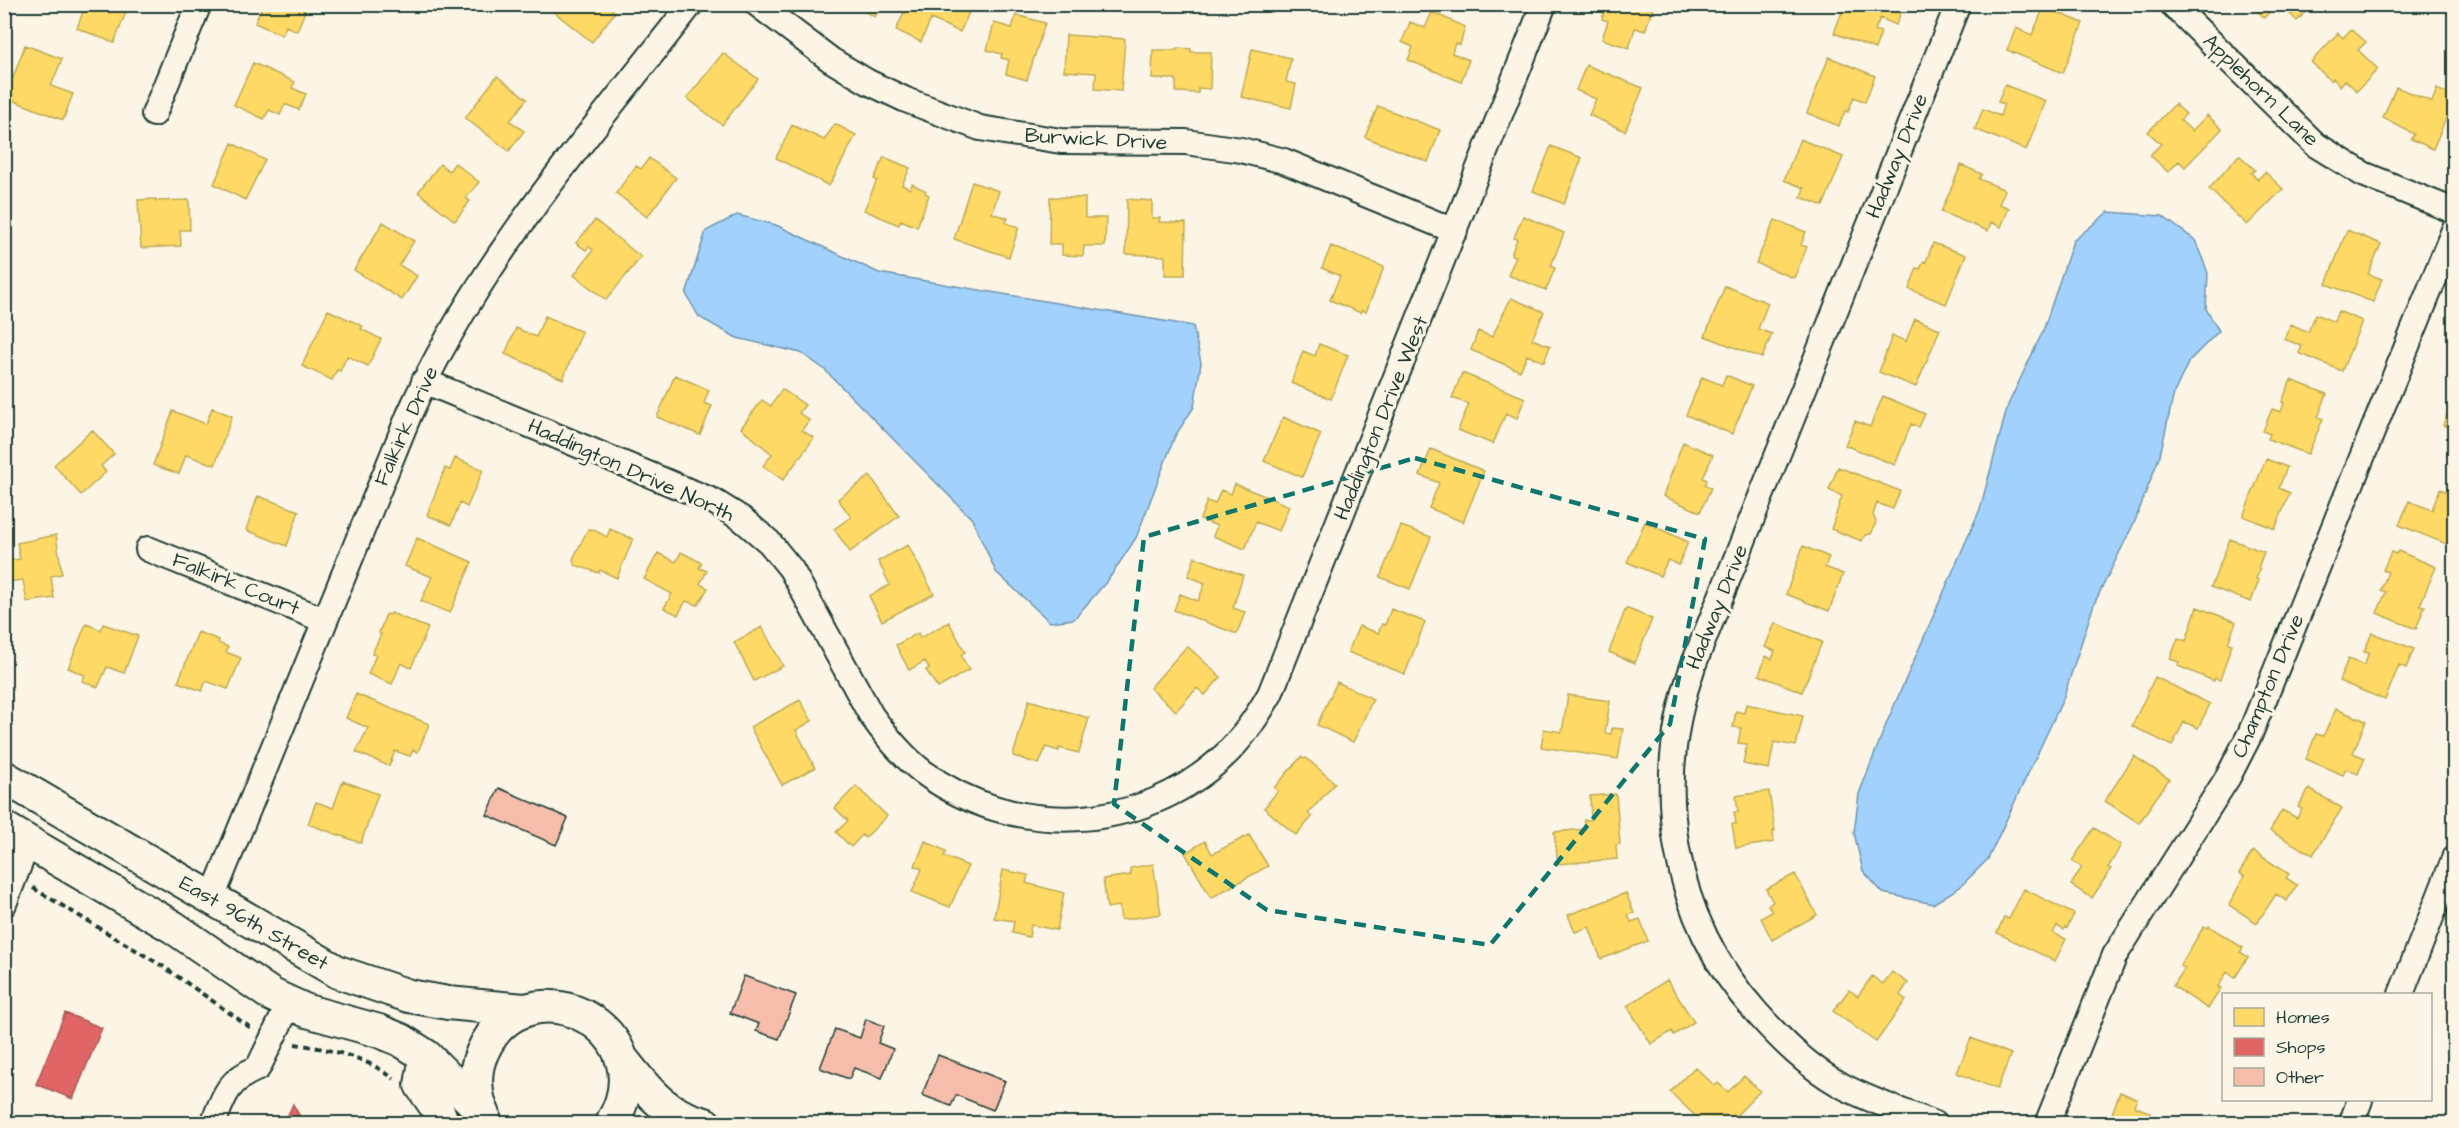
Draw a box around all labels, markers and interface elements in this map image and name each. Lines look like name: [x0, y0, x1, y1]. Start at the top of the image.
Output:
street label: Applehorn Lane: [2196, 27, 2325, 154]
street label: Hadway Drive: [1859, 89, 1937, 224]
street label: Burwick Drive: [1024, 121, 1168, 157]
street label: Haddington Drive West: [1327, 311, 1437, 525]
street label: Falkirk Drive: [367, 362, 445, 490]
street label: Haddington Drive North: [522, 411, 739, 531]
street label: Hadway Drive: [1679, 540, 1757, 675]
street label: Falkirk Court: [168, 545, 304, 623]
street label: Champton Drive: [2225, 610, 2312, 763]
street label: East 96th Street: [174, 869, 334, 978]
legend: [2222, 993, 2432, 1101]
text: Homes: [2276, 1005, 2330, 1030]
text: Shops: [2276, 1035, 2326, 1060]
text: Other: [2276, 1065, 2324, 1090]

